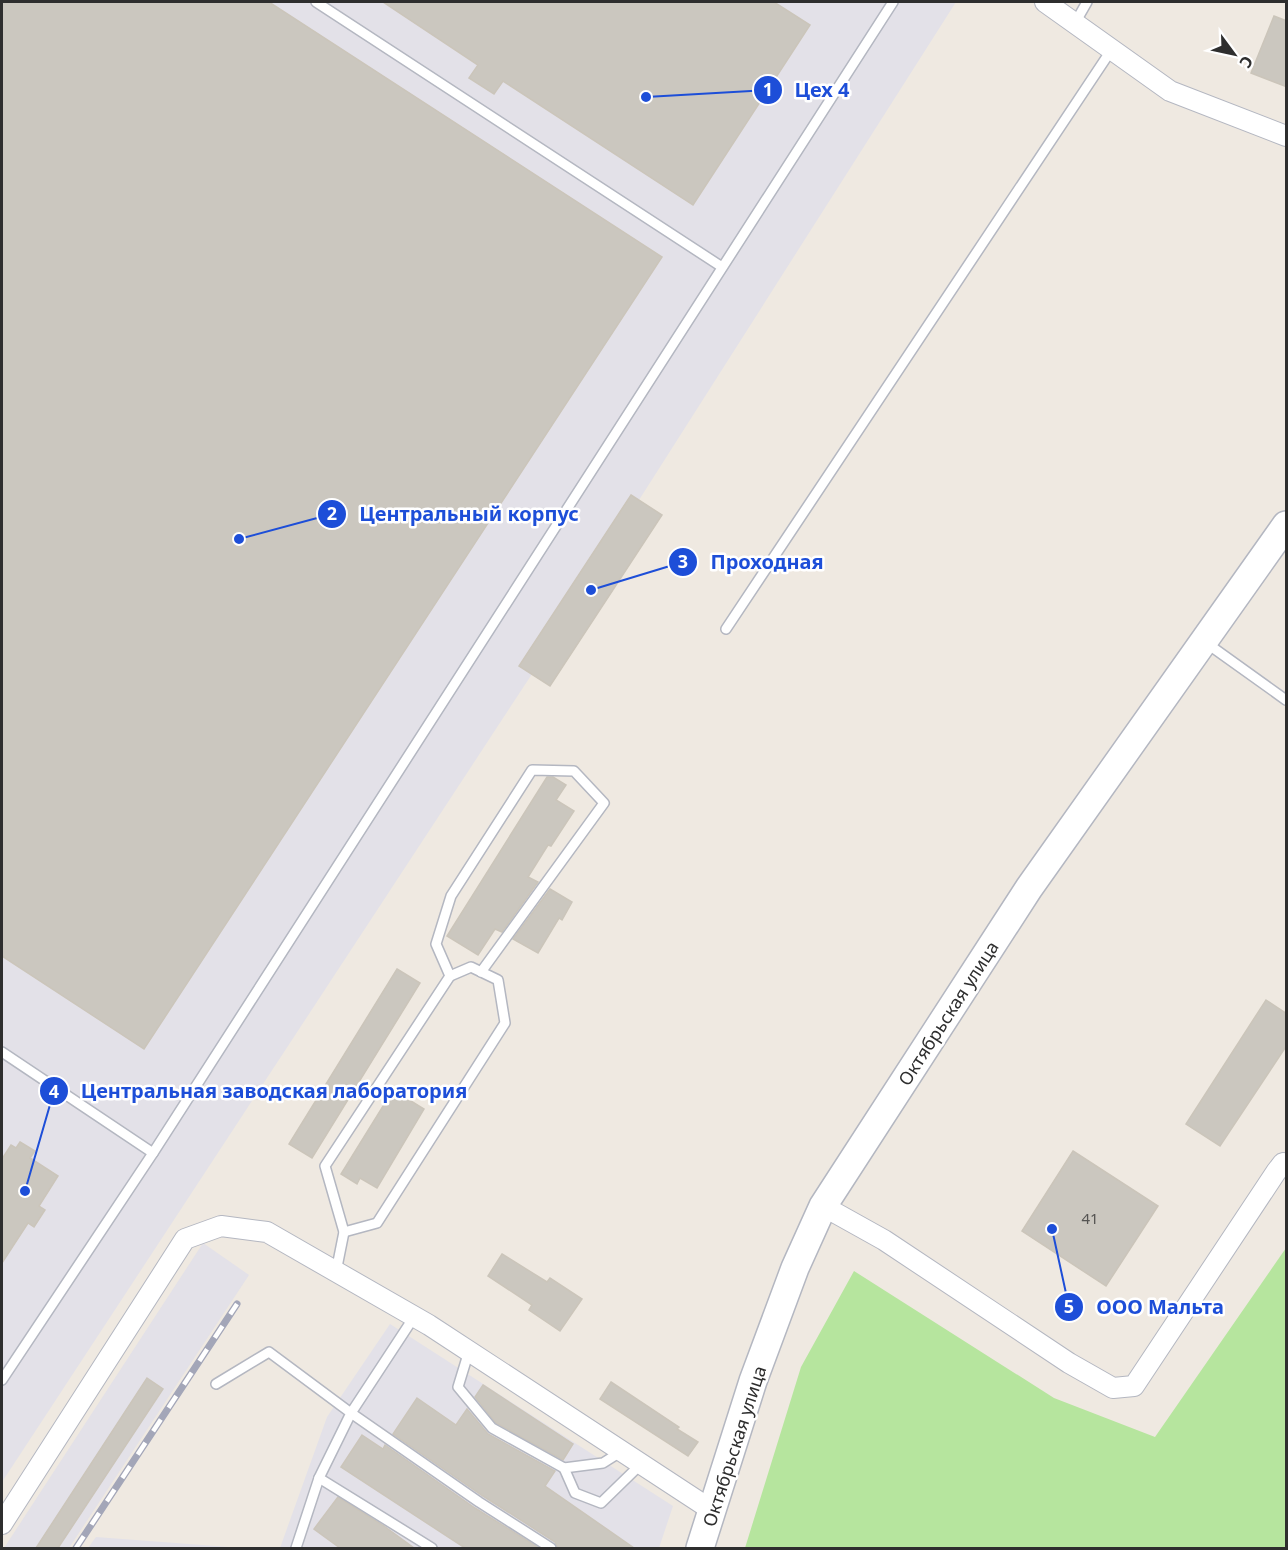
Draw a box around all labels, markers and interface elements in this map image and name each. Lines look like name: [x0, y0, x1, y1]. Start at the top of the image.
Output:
north arrow: [1204, 24, 1264, 84]
text: С: [1235, 52, 1259, 72]
callout: Цех 4: [753, 71, 862, 109]
text: Цех 4: [795, 76, 850, 103]
text: 1: [763, 77, 773, 101]
callout: Центральный корпус: [317, 495, 591, 533]
text: Центральный корпус: [359, 500, 579, 527]
text: 2: [327, 501, 337, 525]
callout: Проходная: [668, 543, 835, 581]
text: Проходная: [710, 548, 824, 575]
text: 3: [678, 549, 688, 573]
street label: Октябрьская улица: [892, 936, 1004, 1090]
callout: Центральная заводская лаборатория: [39, 1072, 479, 1110]
text: Центральная заводская лаборатория: [81, 1077, 467, 1104]
text: 4: [49, 1079, 59, 1103]
house number: 41: [1081, 1208, 1099, 1228]
callout: ООО Мальта: [1054, 1288, 1236, 1326]
text: ООО Мальта: [1096, 1293, 1224, 1320]
text: 5: [1064, 1294, 1074, 1318]
street label: Октябрьская улица: [697, 1363, 771, 1529]

